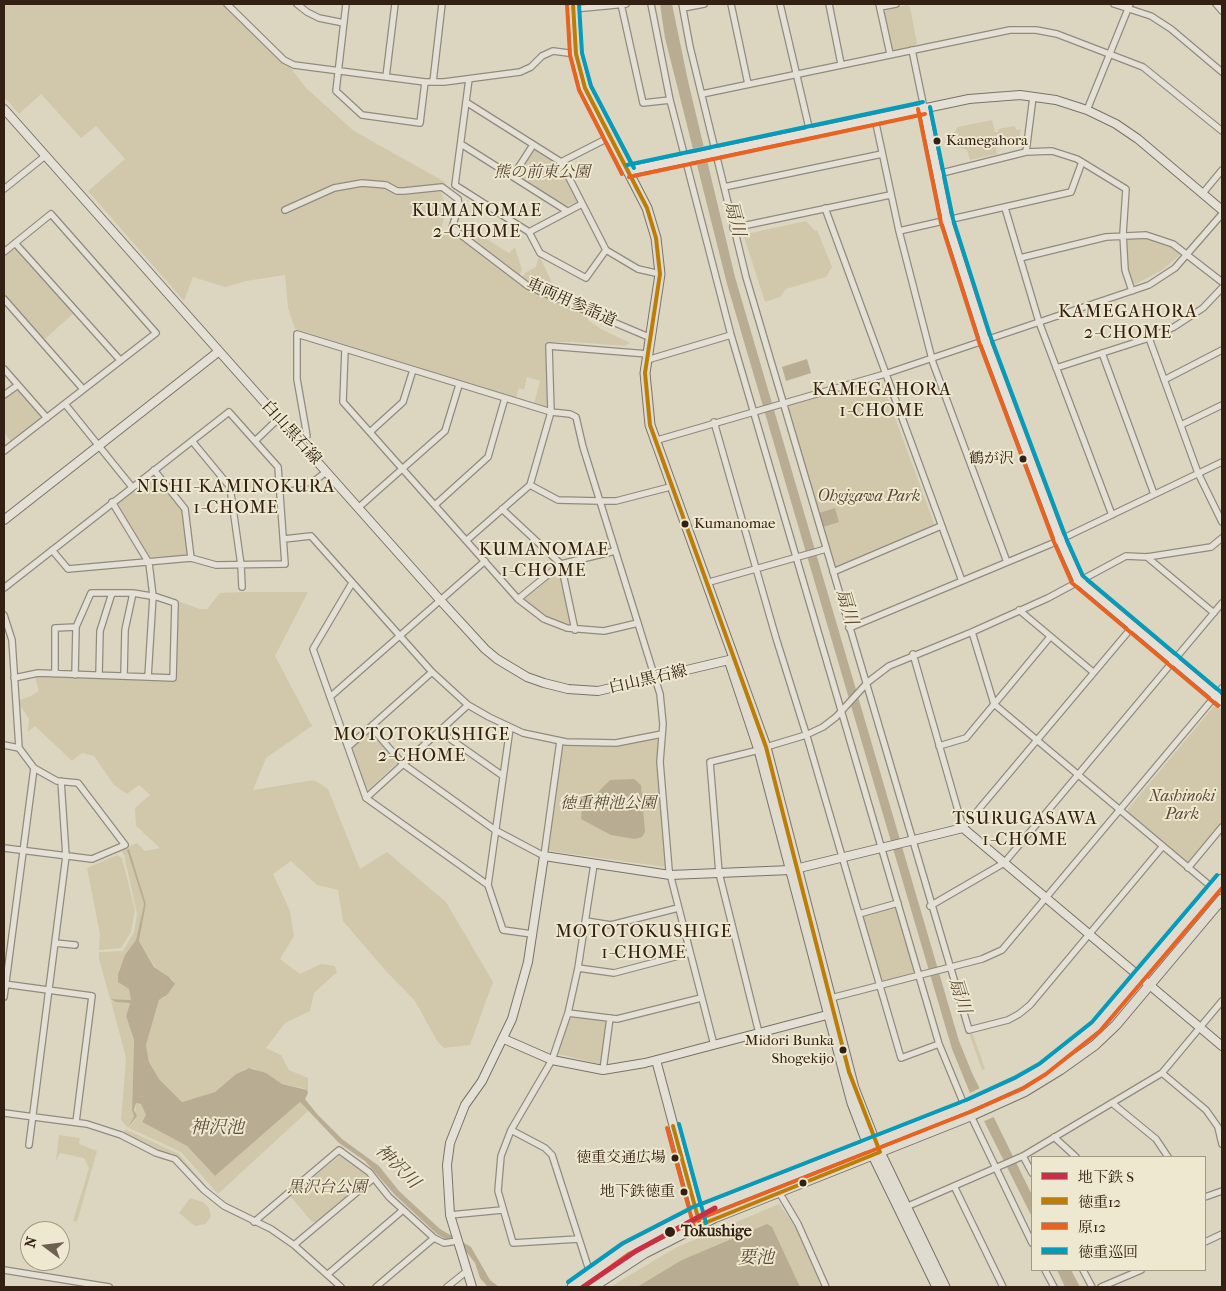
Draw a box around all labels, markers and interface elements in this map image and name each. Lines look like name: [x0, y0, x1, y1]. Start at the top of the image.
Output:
place label: Kamegahora: [946, 132, 1028, 150]
marker: Kamegahora: [932, 136, 942, 146]
park label: 熊の前東公園: [494, 163, 590, 183]
water label: 扇川: [719, 199, 749, 239]
district label: KUMANOMAE 2-CHOME: [411, 201, 543, 243]
street label: 車両用参詣道: [523, 275, 619, 331]
district label: KAMEGAHORA 2-CHOME: [1057, 302, 1199, 344]
district label: KAMEGAHORA 1-CHOME: [811, 380, 953, 422]
street label: 白山黒石線: [257, 397, 325, 469]
place label: 鶴が沢: [969, 450, 1014, 468]
marker: 鶴が沢: [1018, 454, 1028, 464]
district label: NISHI-KAMINOKURA 1-CHOME: [134, 477, 338, 520]
park label: Ohgigawa Park: [818, 487, 920, 507]
place label: Kumanomae: [694, 515, 775, 533]
marker: Kumanomae: [680, 519, 690, 529]
district label: KUMANOMAE 1-CHOME: [478, 540, 610, 582]
water label: 扇川: [831, 587, 861, 627]
street label: 白山黒石線: [607, 662, 689, 698]
district label: MOTOTOKUSHIGE 2-CHOME: [332, 725, 512, 768]
park label: Nashinoki Park: [1149, 787, 1215, 825]
park label: 徳重神池公園: [560, 794, 656, 814]
district label: TSURUGASAWA 1-CHOME: [951, 809, 1099, 852]
district label: MOTOTOKUSHIGE 1-CHOME: [554, 922, 734, 964]
water label: 扇川: [943, 976, 975, 1016]
place label: Midori Bunka Shogekijo: [745, 1032, 834, 1067]
marker: Midori Bunka Shogekijo: [838, 1045, 848, 1055]
water label: 神沢池: [190, 1118, 244, 1140]
water label: 神沢川: [370, 1140, 424, 1194]
place label: 徳重交通広場: [576, 1149, 666, 1167]
marker: 徳重交通広場: [670, 1153, 680, 1163]
legend: [1031, 1156, 1206, 1271]
text: 地下鉄 S: [1078, 1168, 1134, 1186]
park label: 黒沢台公園: [287, 1178, 367, 1198]
unlabelled marker: [798, 1178, 808, 1188]
place label: 地下鉄徳重: [600, 1183, 675, 1201]
marker: 地下鉄徳重: [679, 1187, 689, 1197]
text: 徳重12: [1078, 1193, 1121, 1211]
text: 原12: [1078, 1218, 1106, 1236]
north arrow: [20, 1221, 70, 1271]
place label: Tokushige: [681, 1222, 752, 1242]
marker: Tokushige: [663, 1225, 677, 1239]
text: N: [21, 1235, 41, 1250]
text: 徳重巡回: [1078, 1243, 1138, 1261]
water label: 要池: [738, 1248, 774, 1270]

